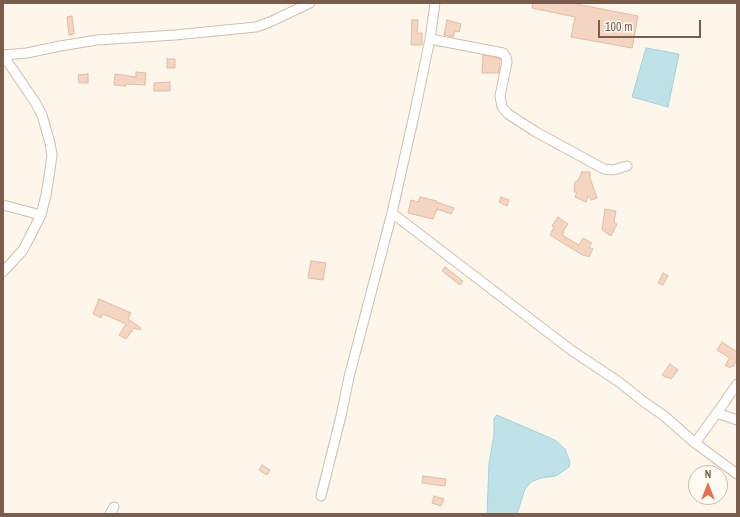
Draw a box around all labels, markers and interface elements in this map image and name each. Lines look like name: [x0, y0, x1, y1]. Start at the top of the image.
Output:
scale bar: [600, 12, 703, 38]
text: 100 m: [605, 19, 632, 35]
north arrow: [688, 465, 728, 505]
text: N: [705, 467, 711, 481]

